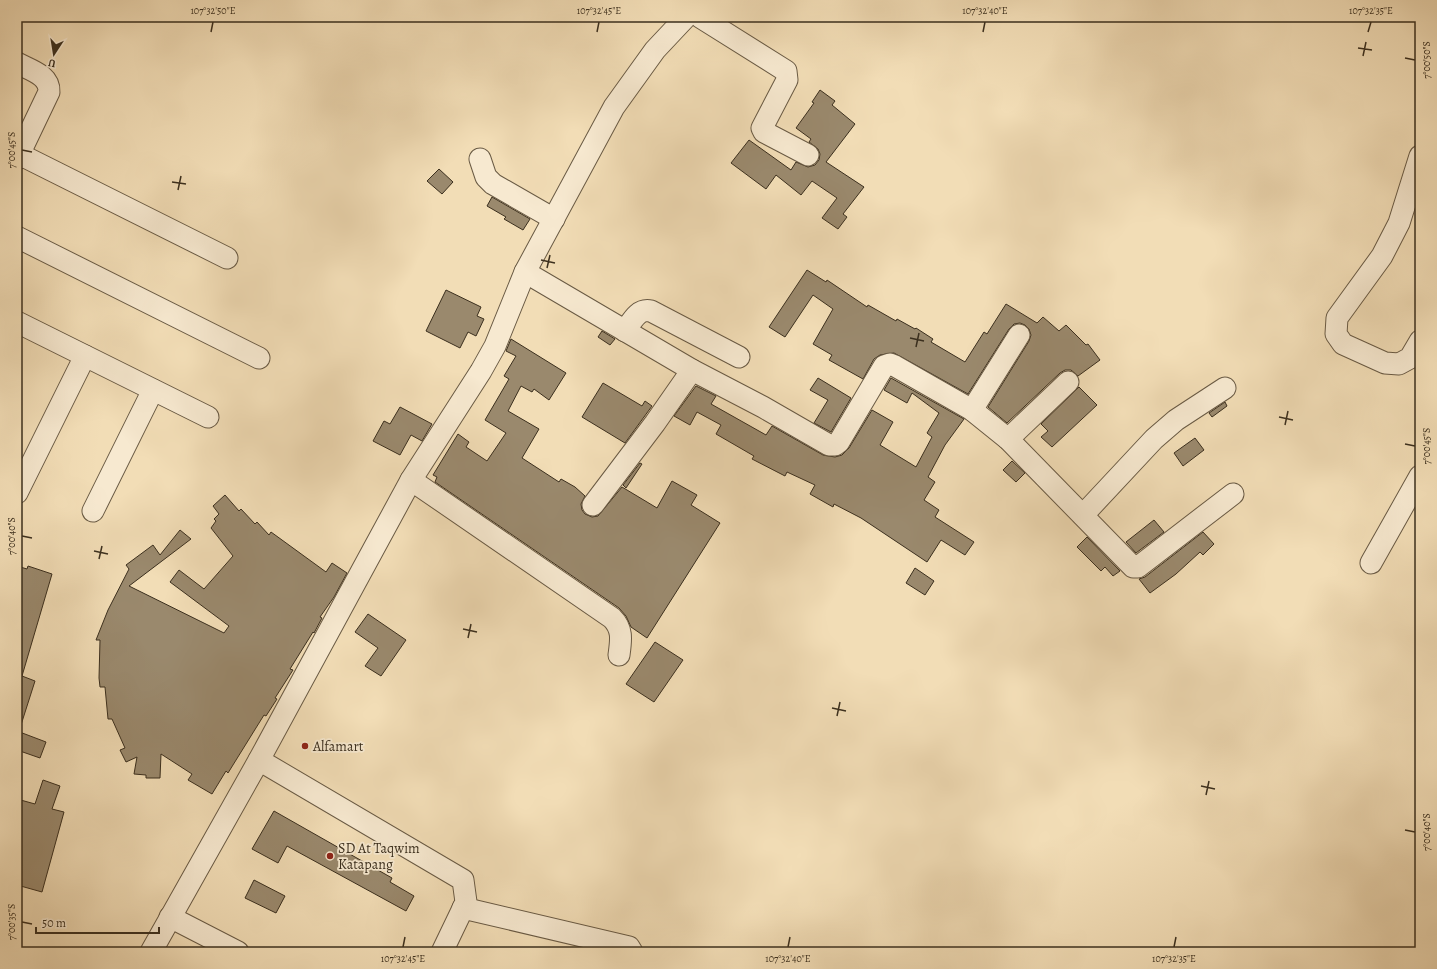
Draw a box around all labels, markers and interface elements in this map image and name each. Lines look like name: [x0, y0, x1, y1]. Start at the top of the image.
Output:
text: 107°32'50"E: [190, 4, 236, 17]
text: 107°32'45"E: [577, 4, 621, 17]
text: 107°32'40"E: [962, 4, 1008, 17]
text: 107°32'35"E: [1349, 4, 1393, 17]
north arrow: [34, 34, 74, 74]
text: 7°00'50"S: [1420, 41, 1433, 79]
text: U: [46, 55, 57, 71]
text: 7°00'45"S: [5, 132, 18, 168]
text: 7°00'45"S: [1420, 428, 1433, 464]
text: 7°00'40"S: [5, 517, 18, 555]
place label: Alfamart: [312, 737, 364, 756]
marker: Alfamart: [300, 741, 310, 751]
text: 7°00'40"S: [1420, 813, 1433, 851]
place label: SD At Taqwim Katapang: [338, 839, 420, 874]
marker: SD At Taqwim Katapang: [325, 851, 335, 861]
text: 7°00'35"S: [5, 904, 18, 940]
scale bar: [36, 909, 159, 935]
text: 50 m: [42, 915, 66, 931]
text: 107°32'45"E: [381, 952, 425, 965]
text: 107°32'40"E: [765, 952, 811, 965]
text: 107°32'35"E: [1152, 952, 1196, 965]

